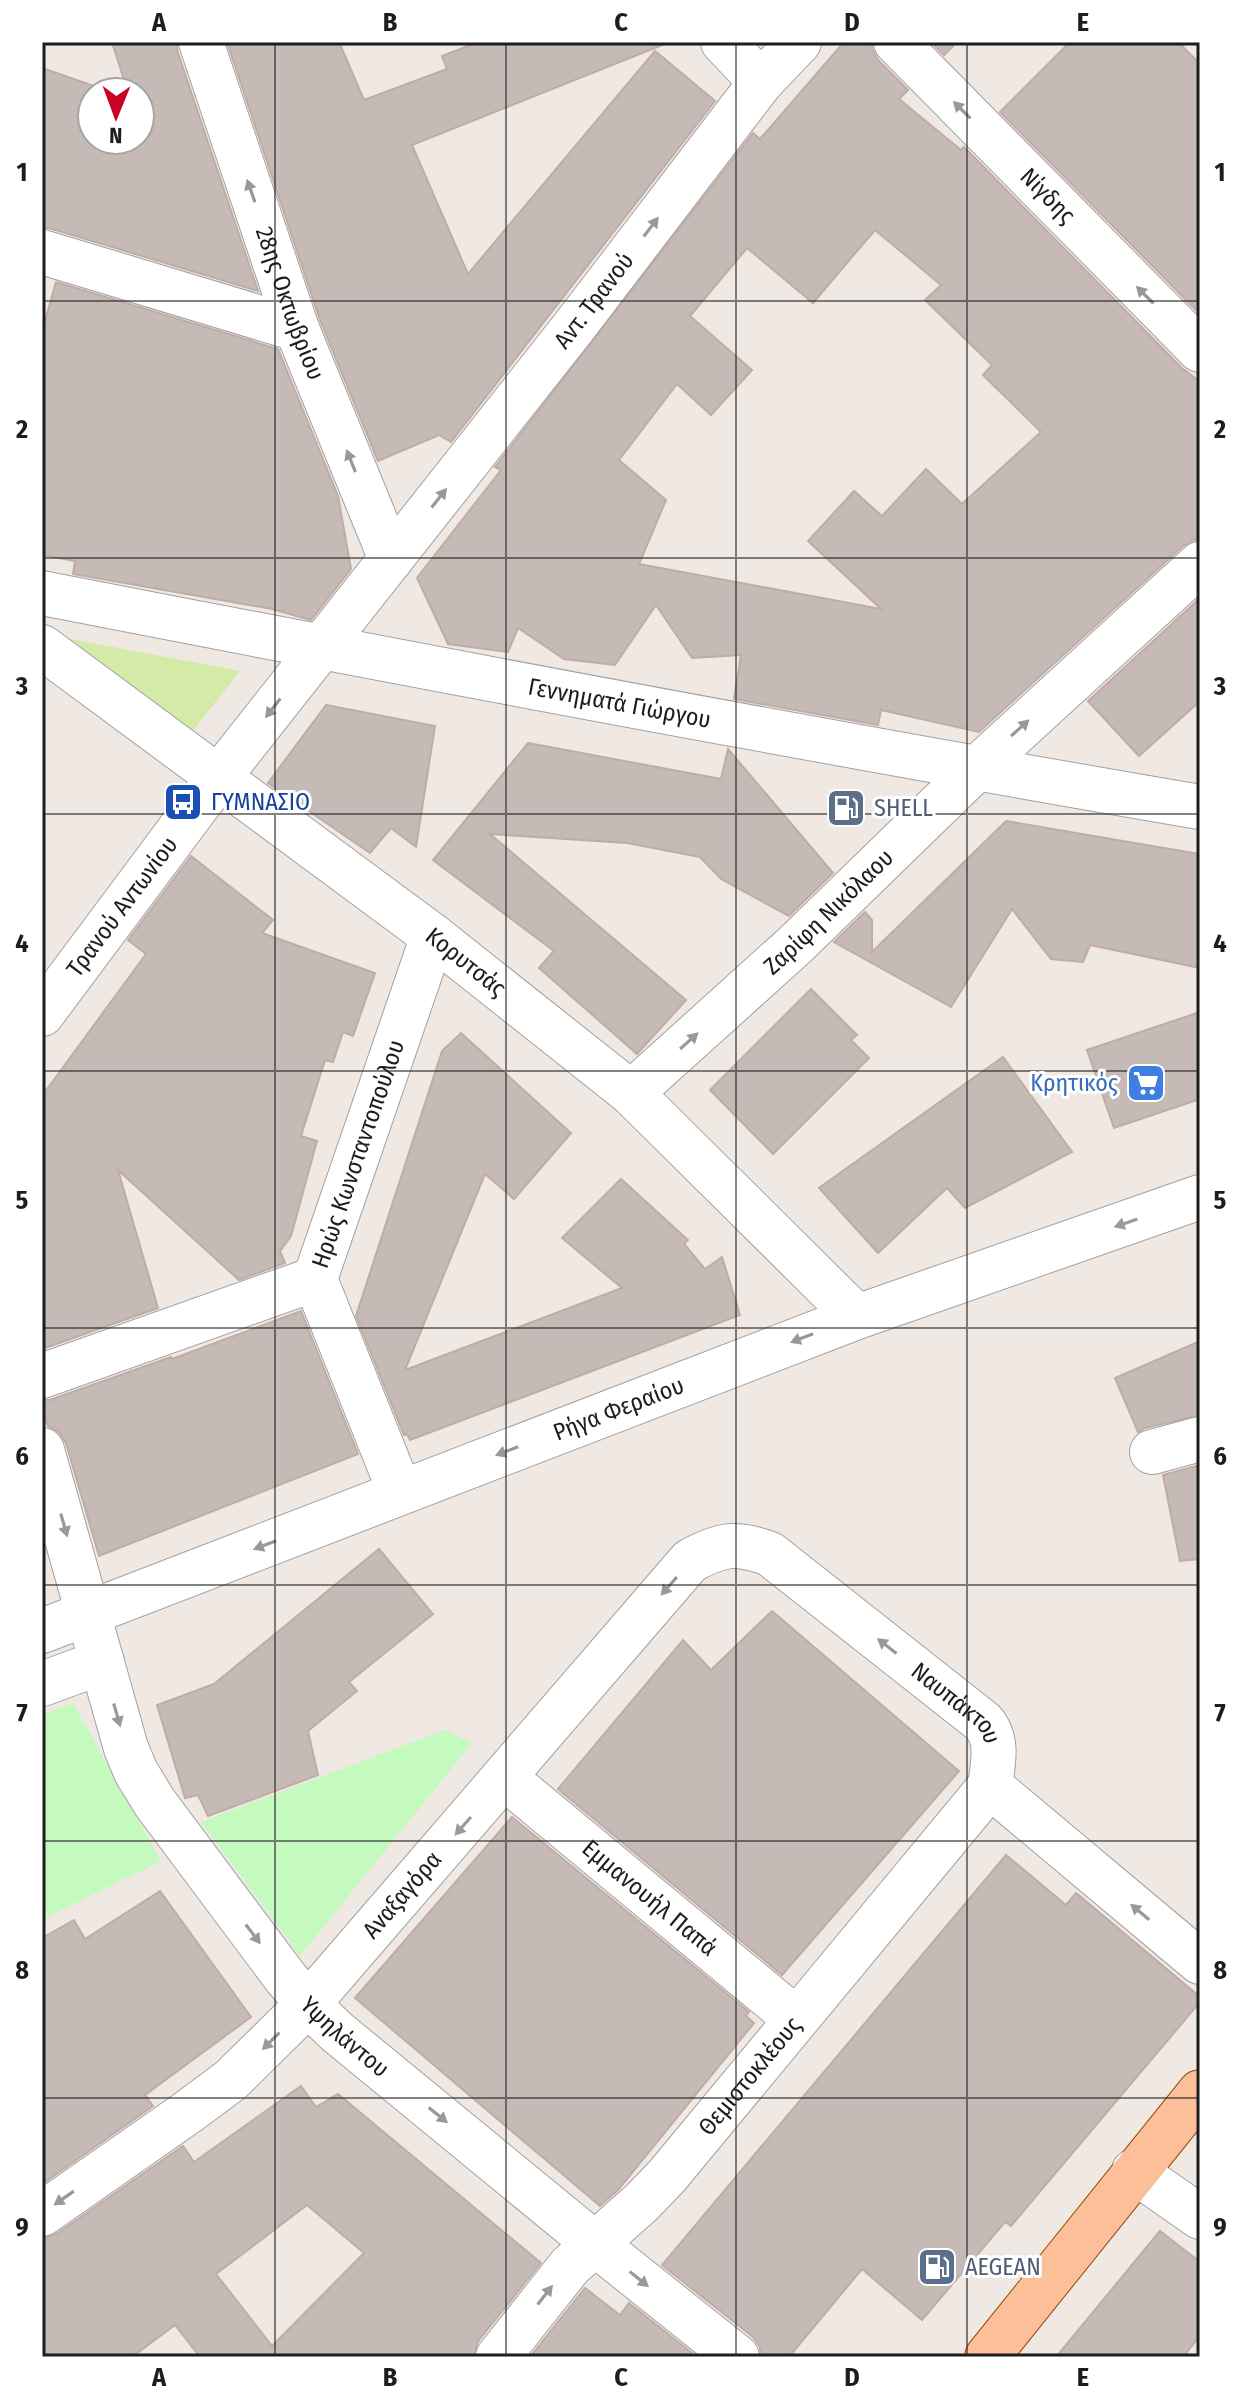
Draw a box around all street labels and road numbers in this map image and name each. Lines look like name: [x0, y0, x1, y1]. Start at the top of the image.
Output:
street label: Νίγδης: [1014, 162, 1081, 229]
street label: 28ης Οκτωβρίου: [250, 223, 330, 384]
street label: Αντ. Τρανού: [548, 247, 639, 354]
street label: Γεννηματά Γιώργου: [526, 672, 713, 734]
street label: Τρανού Αντωνίου: [61, 831, 183, 982]
street label: Ζαρίφη Νικόλαου: [758, 843, 899, 980]
street label: Κορυτσάς: [420, 922, 511, 1002]
street label: Ηρώς Κωνσταντοπούλου: [306, 1036, 410, 1272]
street label: Ρήγα Φεραίου: [549, 1371, 688, 1447]
street label: Ναυπάκτου: [906, 1657, 1007, 1747]
street label: Εμμανουήλ Παπά: [577, 1834, 723, 1962]
street label: Αναξαγόρα: [357, 1846, 447, 1944]
street label: Υψηλάντου: [295, 1991, 395, 2083]
street label: Θεμιστοκλέους: [693, 2011, 807, 2141]

